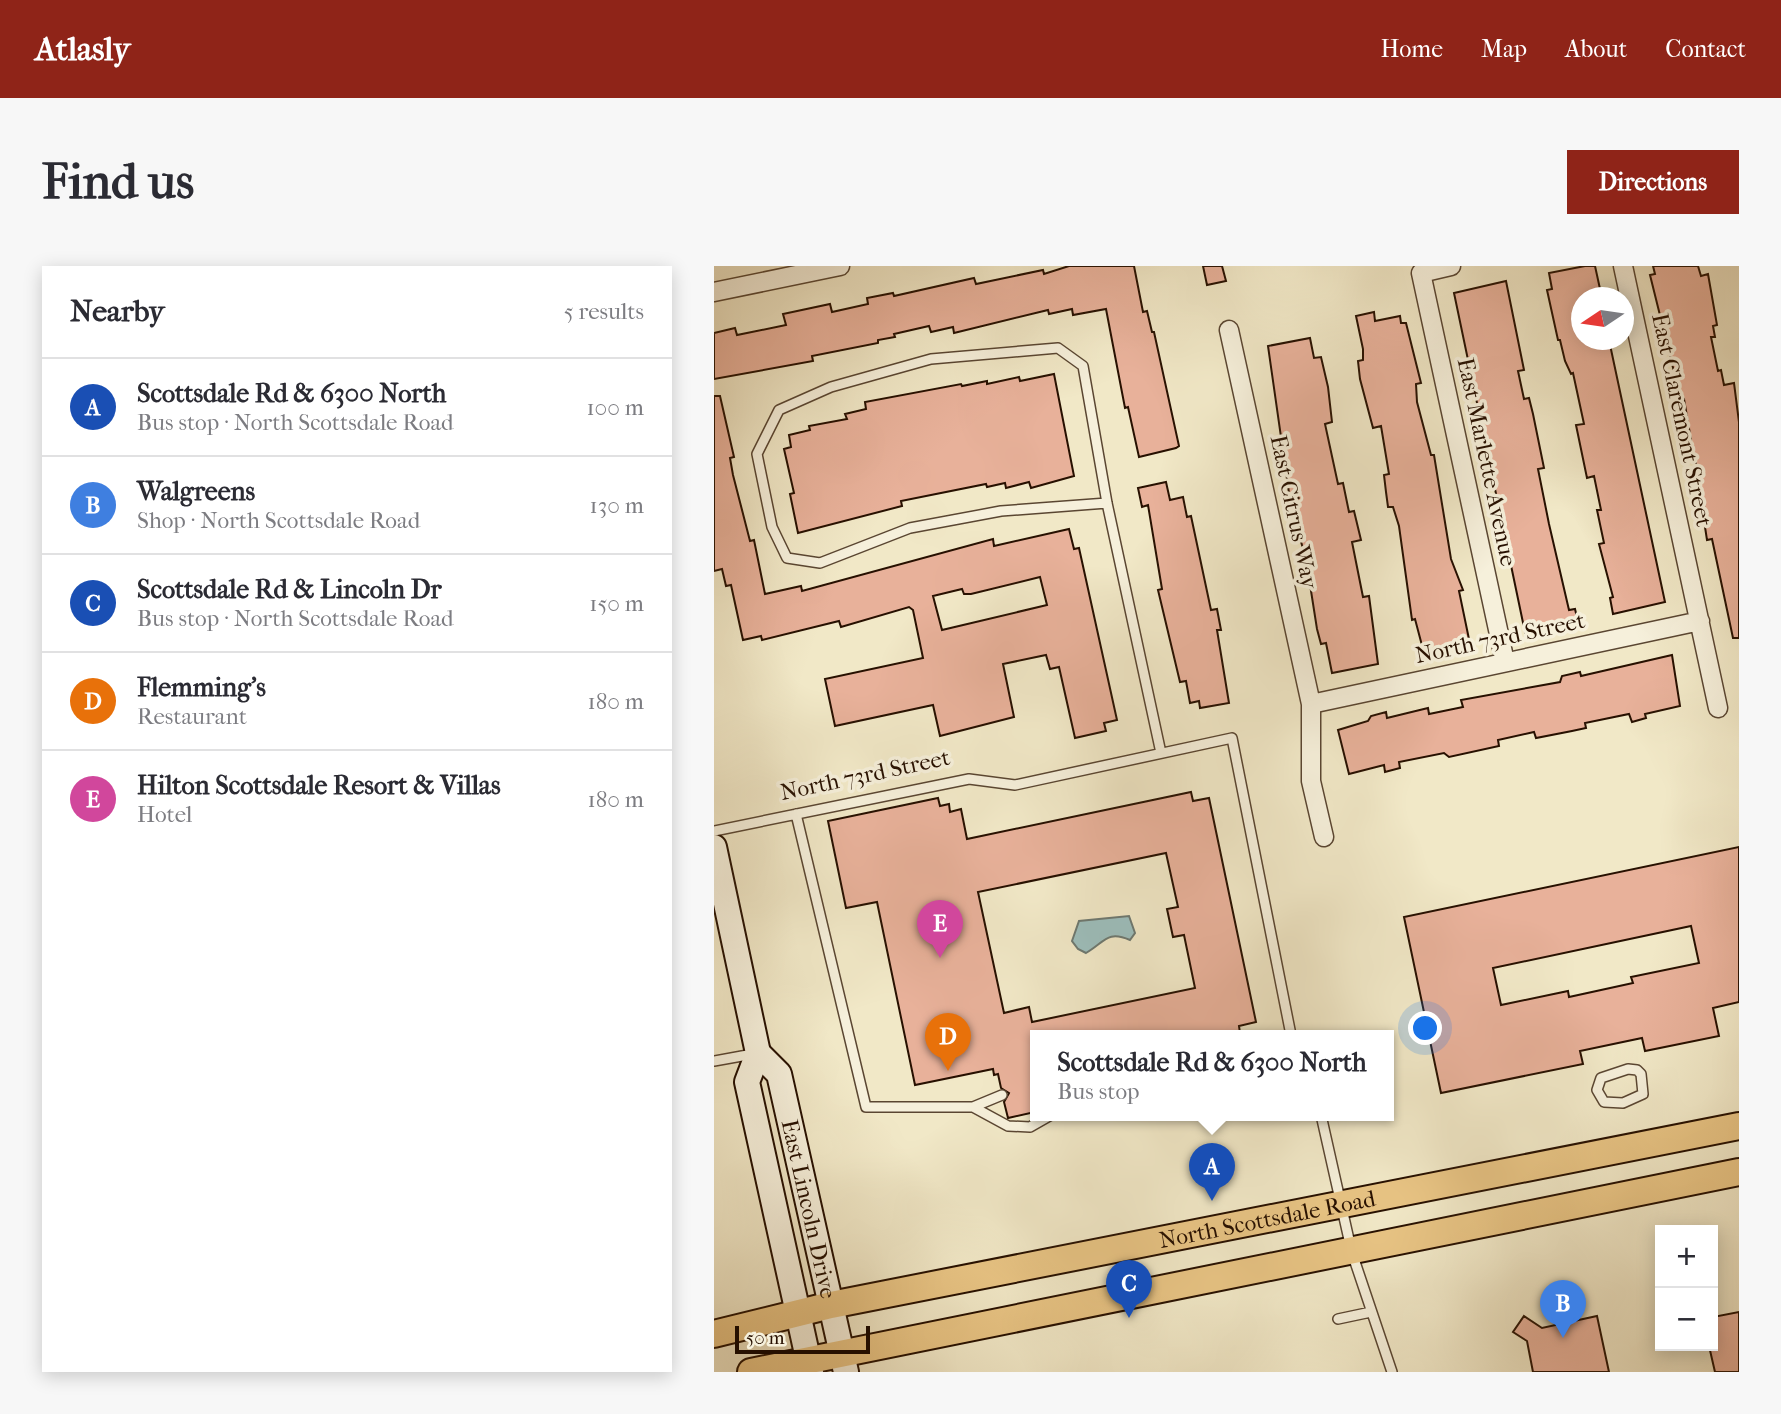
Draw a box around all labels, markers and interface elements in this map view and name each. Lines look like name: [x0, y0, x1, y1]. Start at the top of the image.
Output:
text: Atlasly: [35, 30, 130, 69]
text: Home: [1381, 35, 1443, 63]
text: Map: [1481, 35, 1527, 63]
text: About: [1565, 35, 1627, 63]
text: Contact: [1665, 35, 1746, 63]
button: Directions: [1567, 150, 1739, 214]
text: Find us: [42, 153, 194, 211]
north arrow: [1571, 287, 1634, 350]
text: Nearby: [70, 294, 165, 329]
text: 5 results: [564, 298, 644, 325]
street label: East Claremont Street: [1646, 311, 1718, 529]
street label: East Marlette Avenue: [1452, 355, 1522, 569]
text: Scottsdale Rd & 6300 North: [137, 378, 446, 409]
text: A: [86, 394, 100, 421]
text: 100 m: [586, 394, 644, 421]
text: Bus stop · North Scottsdale Road: [137, 409, 454, 436]
street label: East Citrus Way: [1265, 433, 1324, 592]
text: Walgreens: [137, 476, 255, 507]
text: B: [86, 492, 100, 519]
text: 130 m: [590, 492, 644, 519]
text: Shop · North Scottsdale Road: [137, 507, 420, 534]
text: Scottsdale Rd & Lincoln Dr: [137, 574, 442, 605]
text: C: [85, 590, 101, 617]
text: 150 m: [589, 590, 644, 617]
text: Bus stop · North Scottsdale Road: [137, 605, 454, 632]
street label: North 73rd Street: [1413, 607, 1587, 669]
text: Flemming's: [137, 672, 266, 703]
text: D: [84, 688, 102, 715]
text: 180 m: [587, 688, 644, 715]
text: Restaurant: [137, 703, 247, 730]
street label: North 73rd Street: [778, 744, 952, 806]
text: Hilton Scottsdale Resort & Villas: [137, 770, 500, 801]
text: E: [86, 786, 100, 813]
text: 180 m: [587, 786, 644, 813]
text: Hotel: [137, 801, 192, 828]
pin: E: [917, 900, 963, 958]
your location: [1408, 1011, 1442, 1045]
pin: D: [925, 1013, 971, 1071]
popup: [1030, 1030, 1394, 1121]
text: Scottsdale Rd & 6300 North: [1057, 1047, 1367, 1078]
text: Bus stop: [1057, 1078, 1140, 1105]
street label: East Lincoln Drive: [776, 1117, 843, 1301]
pin: A: [1189, 1143, 1235, 1201]
street label: North Scottsdale Road: [1157, 1184, 1378, 1254]
map controls: [1655, 1225, 1718, 1351]
button: +: [1655, 1225, 1718, 1288]
pin: C: [1106, 1260, 1152, 1318]
pin: B: [1540, 1280, 1586, 1338]
button: −: [1655, 1288, 1718, 1351]
scale bar: [735, 1323, 870, 1355]
text: 50 m: [746, 1327, 785, 1349]

